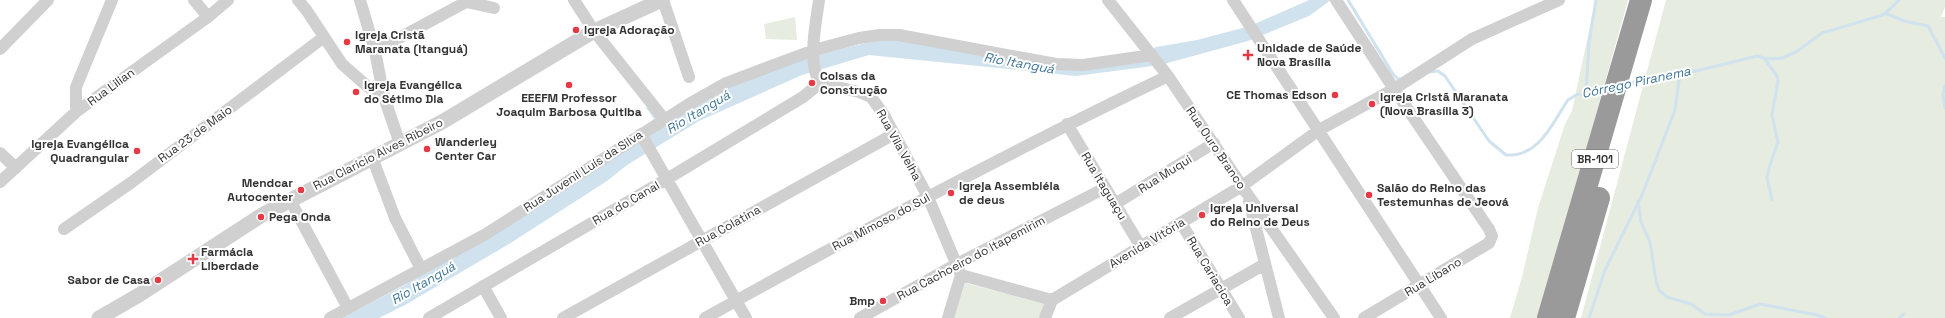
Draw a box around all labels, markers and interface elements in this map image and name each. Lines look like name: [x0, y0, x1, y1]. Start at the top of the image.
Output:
place label: Igreja Adoração: [584, 22, 675, 38]
marker: Igreja Adoração: [571, 25, 581, 35]
place label: Igreja Cristã Maranata (Itanguá): [355, 27, 468, 57]
marker: Igreja Cristã Maranata (Itanguá): [342, 37, 352, 47]
place label: Unidade de Saúde Nova Brasília: [1257, 40, 1361, 70]
water label: Rio Itanguá: [983, 48, 1056, 78]
marker: Unidade de Saúde Nova Brasília: [1242, 49, 1254, 61]
water label: Córrego Piranema: [1580, 62, 1692, 102]
street label: Rua Lilian: [84, 65, 138, 109]
place label: Coisas da Construção: [820, 68, 887, 98]
place label: Igreja Evangélica do Sétimo Dia: [364, 77, 462, 107]
marker: Coisas da Construção: [807, 78, 817, 88]
marker: EEEFM Professor Joaquim Barbosa Quitiba: [564, 80, 574, 90]
water label: Rio Itanguá: [663, 86, 733, 138]
marker: Igreja Evangélica do Sétimo Dia: [351, 87, 361, 97]
place label: CE Thomas Edson: [1226, 87, 1327, 103]
place label: Igreja Cristã Maranata (Nova Brasília 3): [1380, 89, 1508, 119]
place label: EEEFM Professor Joaquim Barbosa Quitiba: [496, 90, 642, 120]
marker: CE Thomas Edson: [1330, 90, 1340, 100]
marker: Igreja Cristã Maranata (Nova Brasília 3): [1367, 99, 1377, 109]
street label: Rua 23 de Maio: [155, 102, 235, 166]
street label: Rua Ouro Branco: [1182, 104, 1250, 192]
street label: Rua Vila Velha: [873, 107, 925, 184]
street label: Rua Clarício Alves Ribeiro: [310, 114, 446, 194]
street label: Rua Juvenil Luís da Silva: [520, 126, 646, 216]
place label: Wanderley Center Car: [435, 134, 497, 164]
place label: Igreja Evangélica Quadrangular: [31, 136, 129, 166]
marker: Wanderley Center Car: [422, 144, 432, 154]
marker: Igreja Evangélica Quadrangular: [132, 146, 142, 156]
street label: Rua Itaguaçu: [1077, 149, 1131, 223]
road number: BR-101: [1572, 150, 1618, 168]
street label: Rua Muqui: [1135, 151, 1195, 197]
place label: Mendcar Autocenter: [227, 175, 293, 205]
street label: Rua do Canal: [590, 177, 662, 229]
place label: Igreja Assembléia de deus: [959, 178, 1060, 208]
place label: Salão do Reino das Testemunhas de Jeová: [1377, 180, 1509, 210]
marker: Mendcar Autocenter: [296, 185, 306, 195]
marker: Igreja Assembléia de deus: [946, 188, 956, 198]
street label: Rua Mimoso do Sul: [829, 189, 933, 255]
marker: Salão do Reino das Testemunhas de Jeová: [1364, 190, 1374, 200]
place label: Igreja Universal do Reino de Deus: [1210, 200, 1310, 230]
street label: Rua Colatina: [693, 201, 764, 250]
place label: Pega Onda: [269, 209, 331, 225]
marker: Igreja Universal do Reino de Deus: [1197, 210, 1207, 220]
marker: Pega Onda: [256, 212, 266, 222]
street label: Rua Cachoeiro do Itapemirim: [894, 212, 1048, 304]
street label: Avenida Vitória: [1106, 214, 1188, 272]
street label: Rua Cariacica: [1183, 233, 1237, 309]
place label: Farmácia Liberdade: [201, 244, 259, 274]
marker: Farmácia Liberdade: [188, 254, 198, 264]
street label: Rua Líbano: [1402, 254, 1464, 300]
water label: Rio Itanguá: [388, 258, 458, 308]
place label: Sabor de Casa: [68, 272, 150, 288]
marker: Sabor de Casa: [153, 275, 163, 285]
place label: Bmp: [849, 293, 875, 309]
marker: Bmp: [878, 296, 888, 306]

